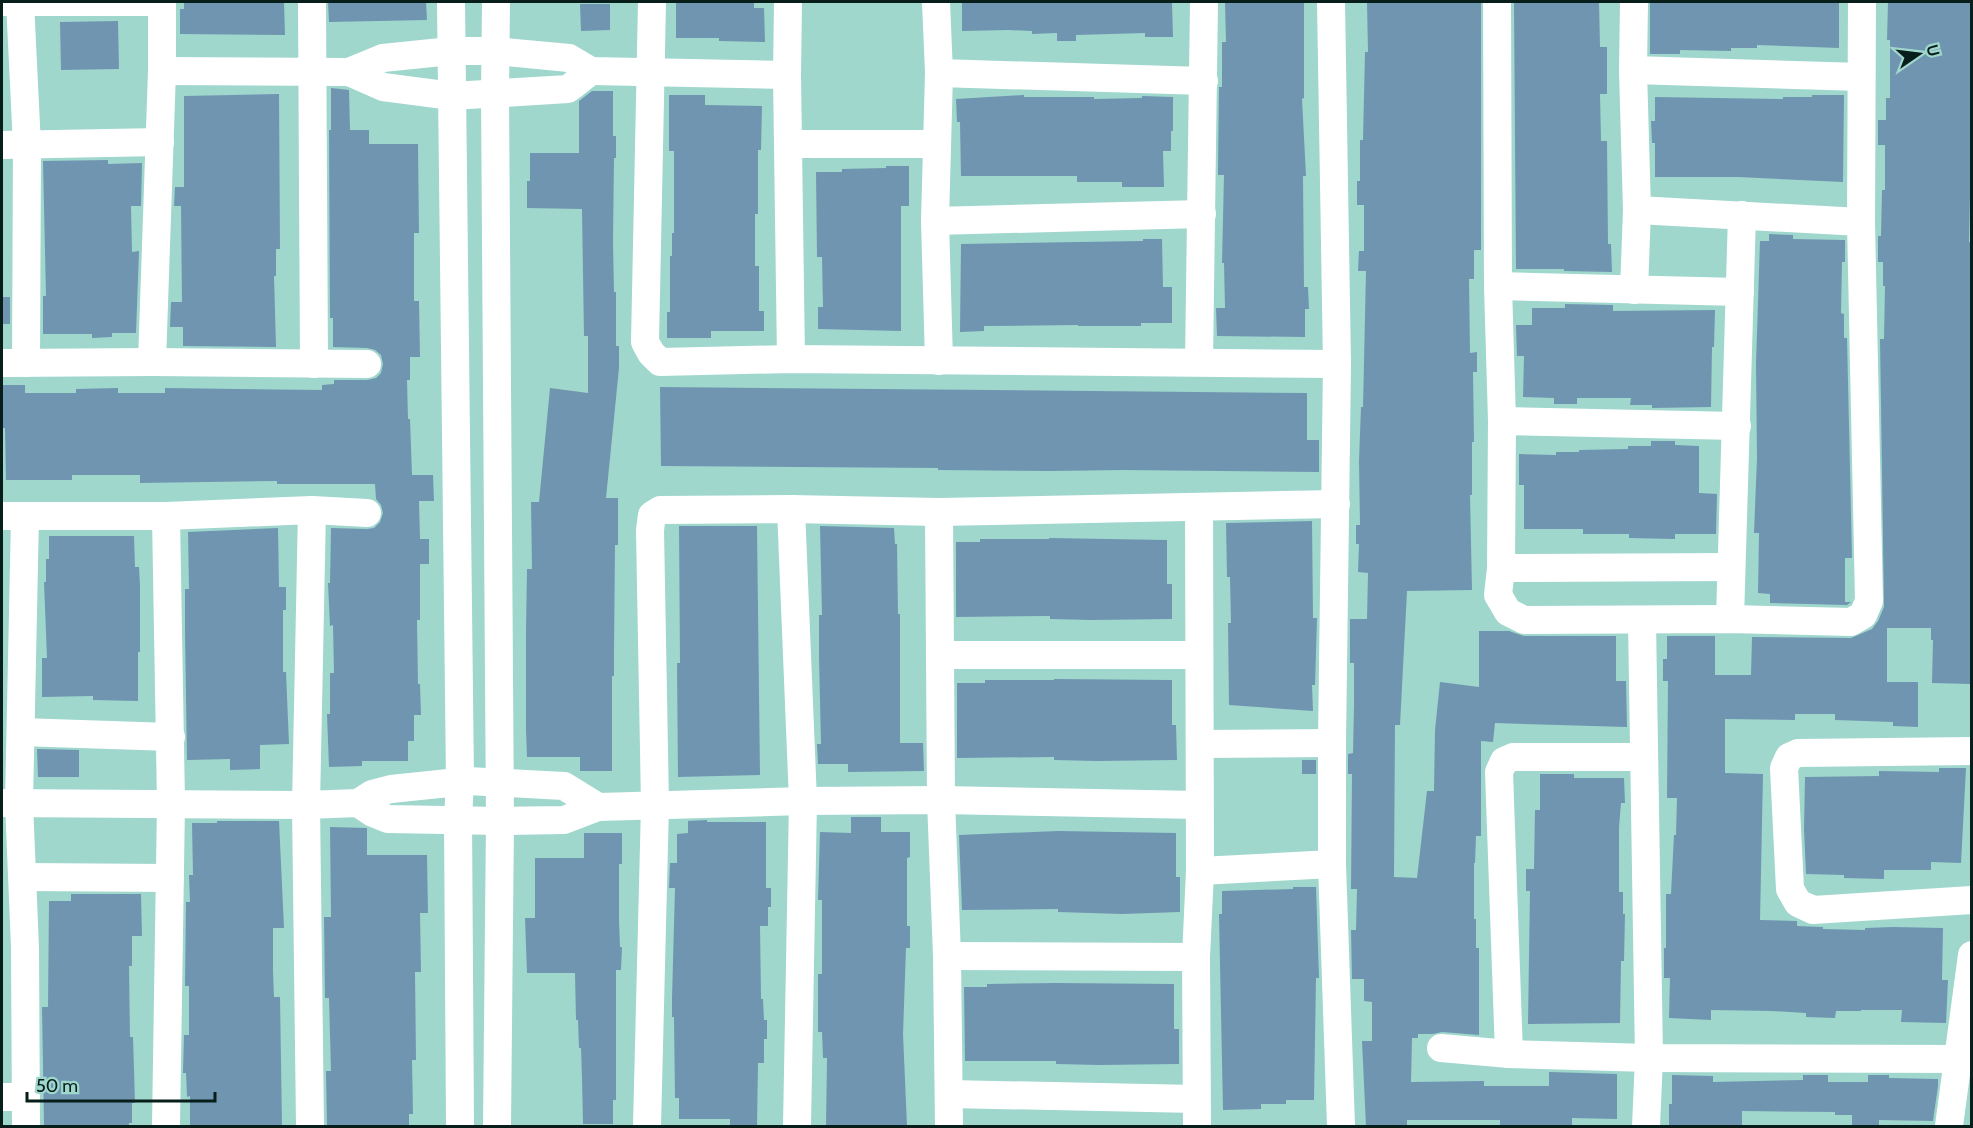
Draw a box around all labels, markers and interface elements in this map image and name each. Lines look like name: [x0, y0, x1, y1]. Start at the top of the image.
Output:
north arrow: [1889, 24, 1949, 84]
text: U: [1922, 43, 1944, 58]
scale bar: [27, 1065, 214, 1103]
text: 50 m: [36, 1075, 78, 1097]

